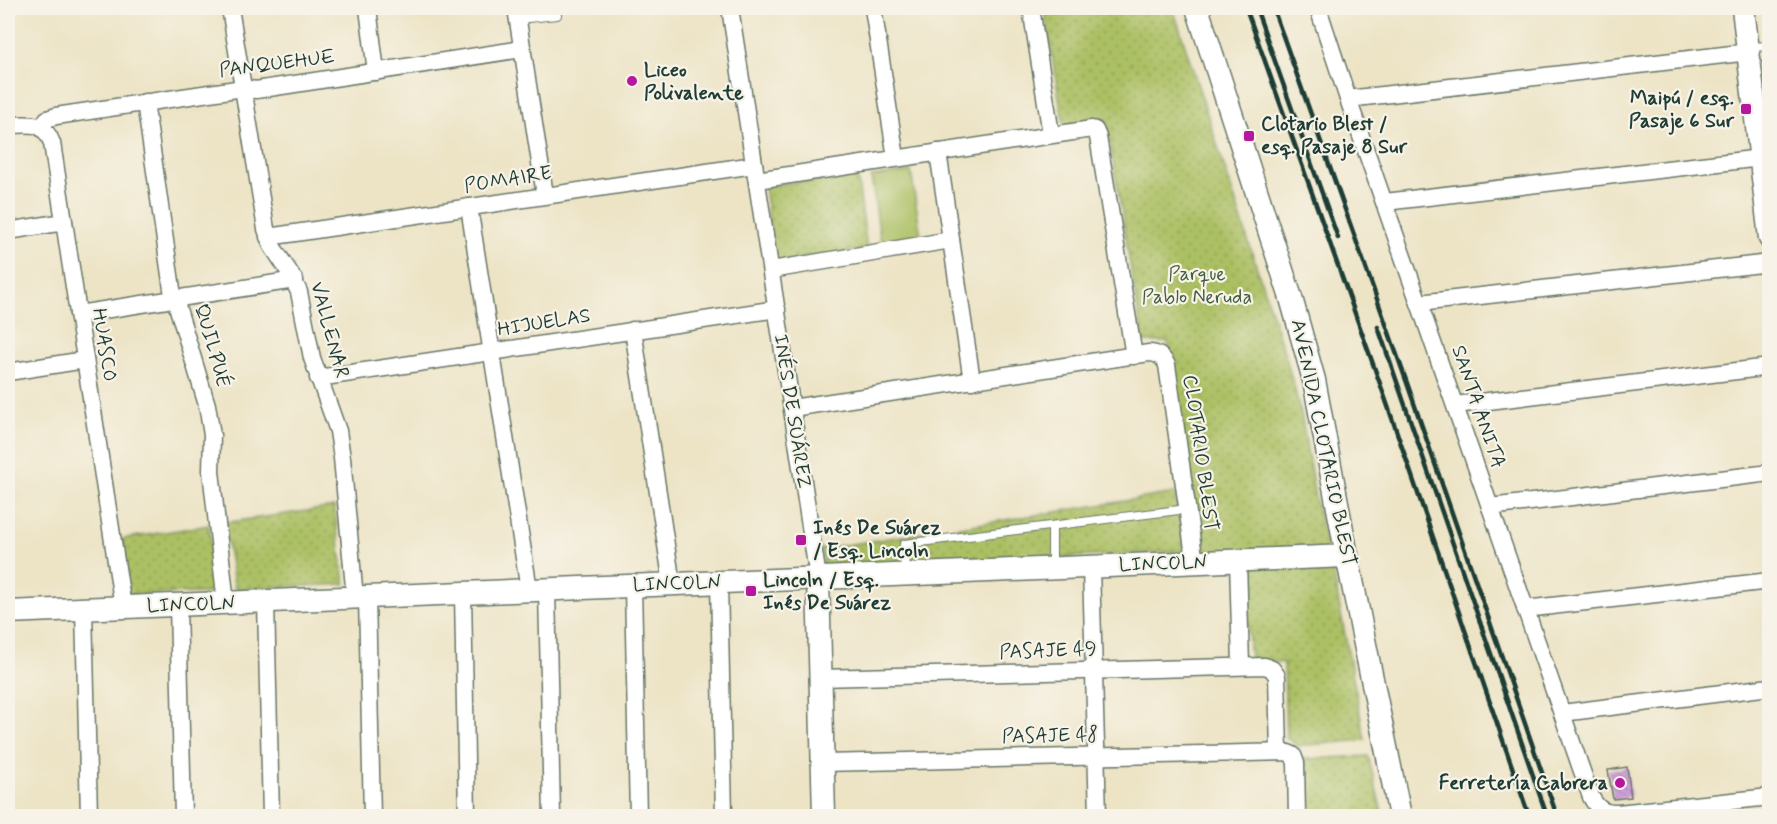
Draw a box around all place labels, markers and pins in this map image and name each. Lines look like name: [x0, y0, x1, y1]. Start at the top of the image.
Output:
place label: Liceo Polivalente: [644, 57, 744, 107]
marker: Liceo Polivalente: [625, 74, 639, 88]
place label: Maipú / esq. Pasaje 6 Sur: [1629, 85, 1735, 135]
marker: Maipú / esq. Pasaje 6 Sur: [1739, 102, 1753, 116]
place label: Clotario Blest / esq. Pasaje 8 Sur: [1261, 111, 1408, 161]
marker: Clotario Blest / esq. Pasaje 8 Sur: [1242, 129, 1256, 143]
place label: Inés De Suárez / Esq. Lincoln: [813, 515, 941, 565]
marker: Inés De Suárez / Esq. Lincoln: [794, 533, 808, 547]
place label: Lincoln / Esq. Inés De Suárez: [763, 567, 891, 617]
marker: Lincoln / Esq. Inés De Suárez: [744, 584, 758, 598]
place label: Ferretería Cabrera: [1439, 770, 1608, 797]
marker: Ferretería Cabrera: [1613, 776, 1627, 790]

